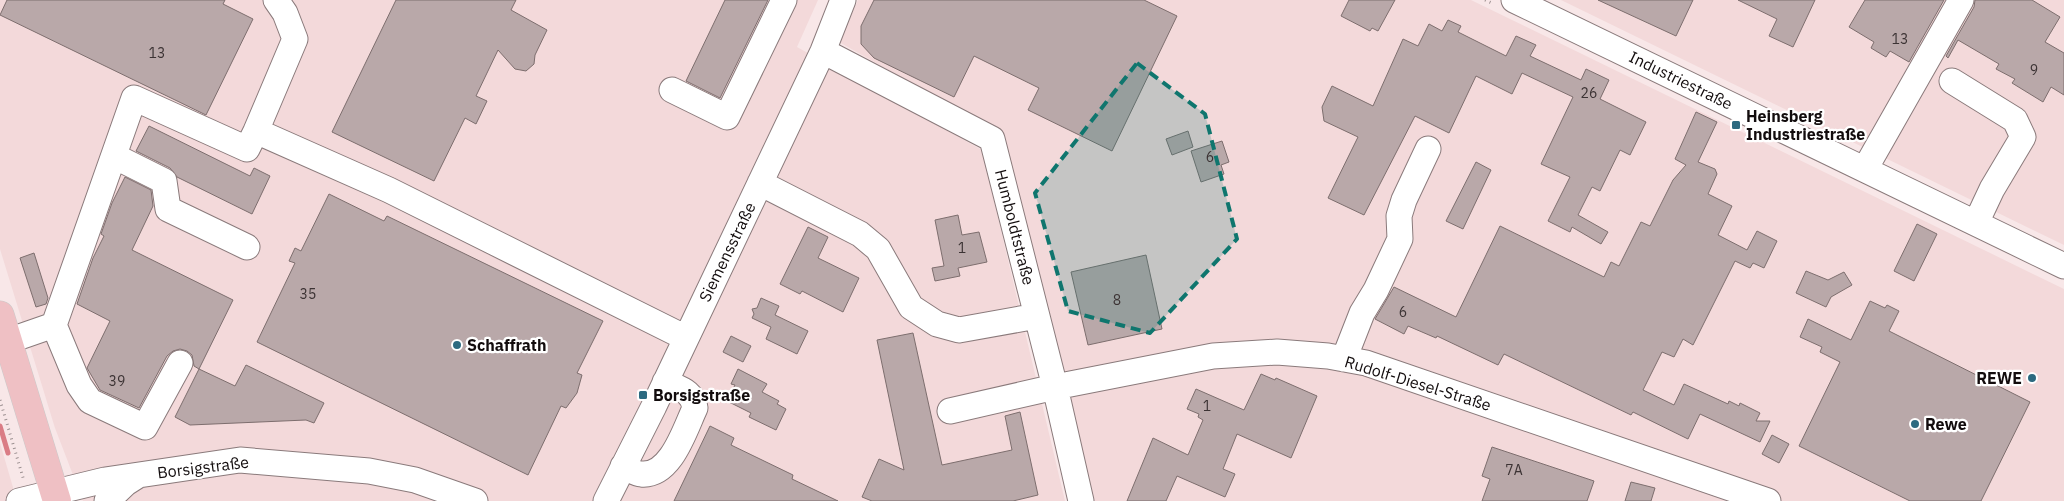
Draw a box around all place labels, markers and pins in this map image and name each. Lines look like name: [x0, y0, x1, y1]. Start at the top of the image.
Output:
place label: Heinsberg Industriestraße: [1746, 106, 1865, 144]
marker: Heinsberg Industriestraße: [1730, 119, 1742, 131]
place label: Schaffrath: [467, 335, 546, 355]
marker: Schaffrath: [451, 339, 463, 351]
place label: REWE: [1976, 368, 2022, 388]
marker: REWE: [2026, 372, 2038, 384]
place label: Borsigstraße: [653, 385, 750, 405]
marker: Borsigstraße: [637, 389, 649, 401]
place label: Rewe: [1925, 414, 1967, 434]
marker: Rewe: [1909, 418, 1921, 430]

